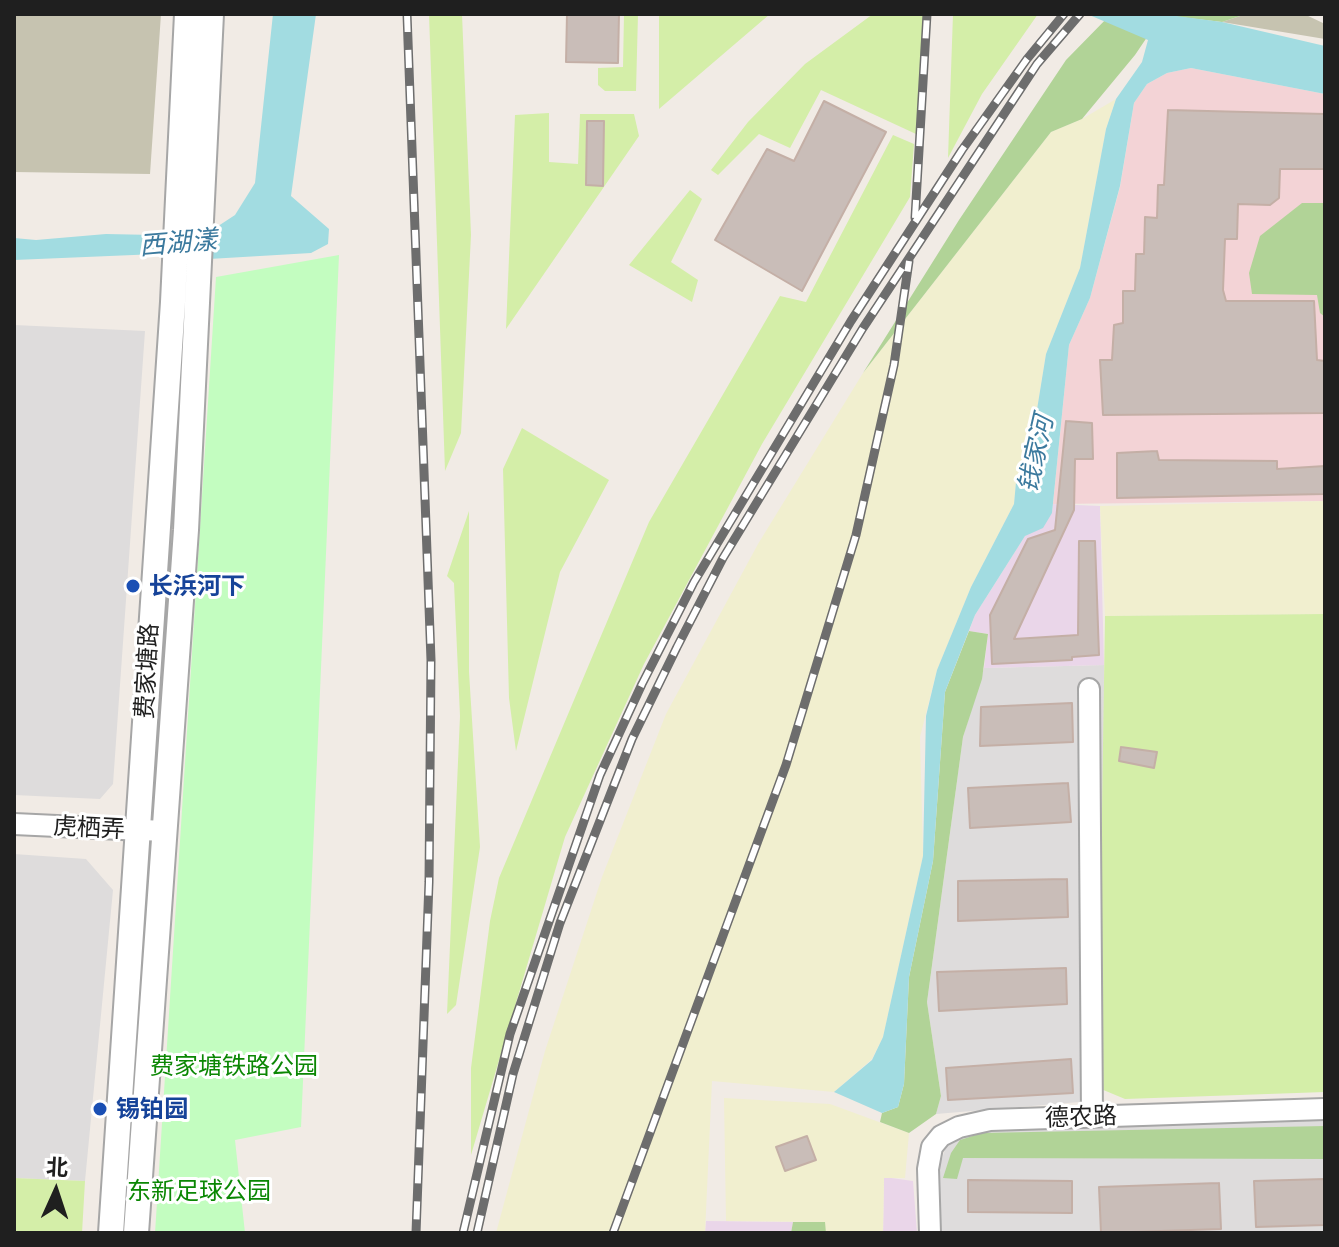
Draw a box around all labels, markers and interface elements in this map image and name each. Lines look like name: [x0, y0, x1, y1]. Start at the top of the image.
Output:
water label: 西湖漾: [138, 224, 218, 262]
water label: 钱家河: [1012, 412, 1060, 496]
place label: 长浜河下: [149, 572, 245, 600]
marker: 长浜河下: [124, 577, 142, 595]
street label: 费家塘路: [130, 622, 164, 720]
street label: 虎栖弄: [52, 812, 126, 844]
park label: 费家塘铁路公园: [150, 1052, 318, 1080]
place label: 锡铂园: [116, 1095, 188, 1123]
marker: 锡铂园: [91, 1100, 109, 1118]
street label: 德农路: [1045, 1101, 1117, 1133]
north arrow: [16, 1151, 96, 1231]
text: 北: [46, 1152, 69, 1181]
park label: 东新足球公园: [127, 1177, 271, 1205]

